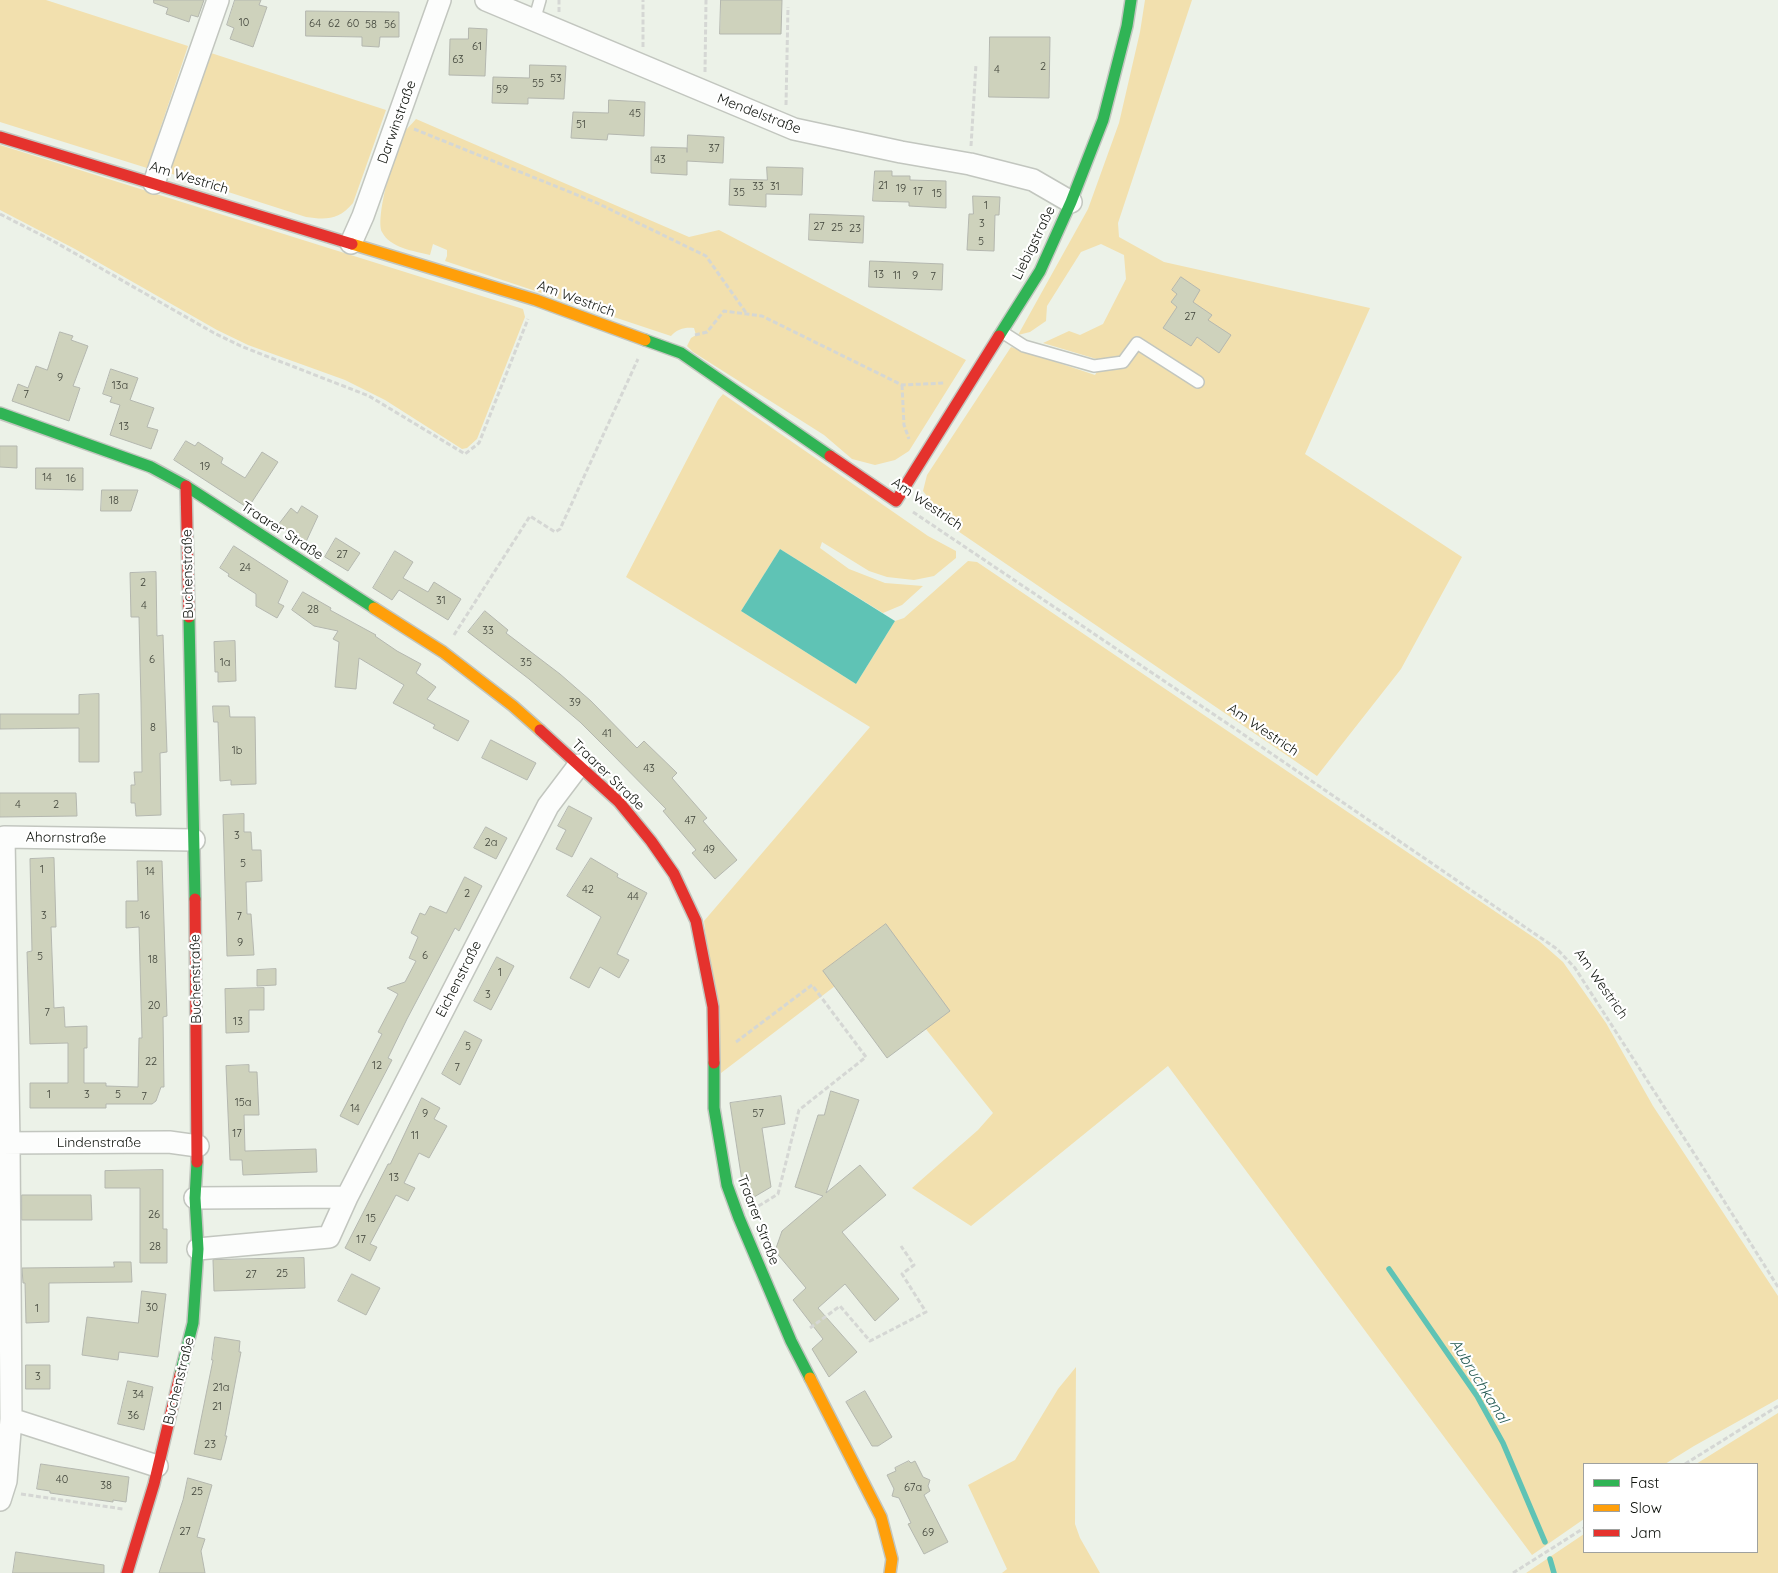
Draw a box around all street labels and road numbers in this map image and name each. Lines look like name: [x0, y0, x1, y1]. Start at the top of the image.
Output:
street label: Darwinstraße: [374, 78, 420, 166]
street label: Mendelstraße: [715, 90, 803, 138]
street label: Am Westrich: [147, 158, 231, 198]
street label: Liebigstraße: [1009, 203, 1059, 283]
street label: Am Westrich: [535, 277, 617, 321]
street label: Am Westrich: [888, 474, 966, 534]
street label: Traarer Straße: [238, 498, 326, 564]
street label: Buchenstraße: [179, 529, 197, 619]
street label: Am Westrich: [1224, 700, 1302, 760]
street label: Traarer Straße: [568, 736, 648, 814]
street label: Ahornstraße: [26, 829, 106, 847]
street label: Buchenstraße: [187, 934, 205, 1024]
street label: Eichenstraße: [433, 938, 485, 1020]
street label: Am Westrich: [1571, 946, 1631, 1022]
street label: Lindenstraße: [57, 1135, 141, 1151]
street label: Traarer Straße: [733, 1173, 783, 1267]
street label: Buchenstraße: [160, 1335, 198, 1427]

